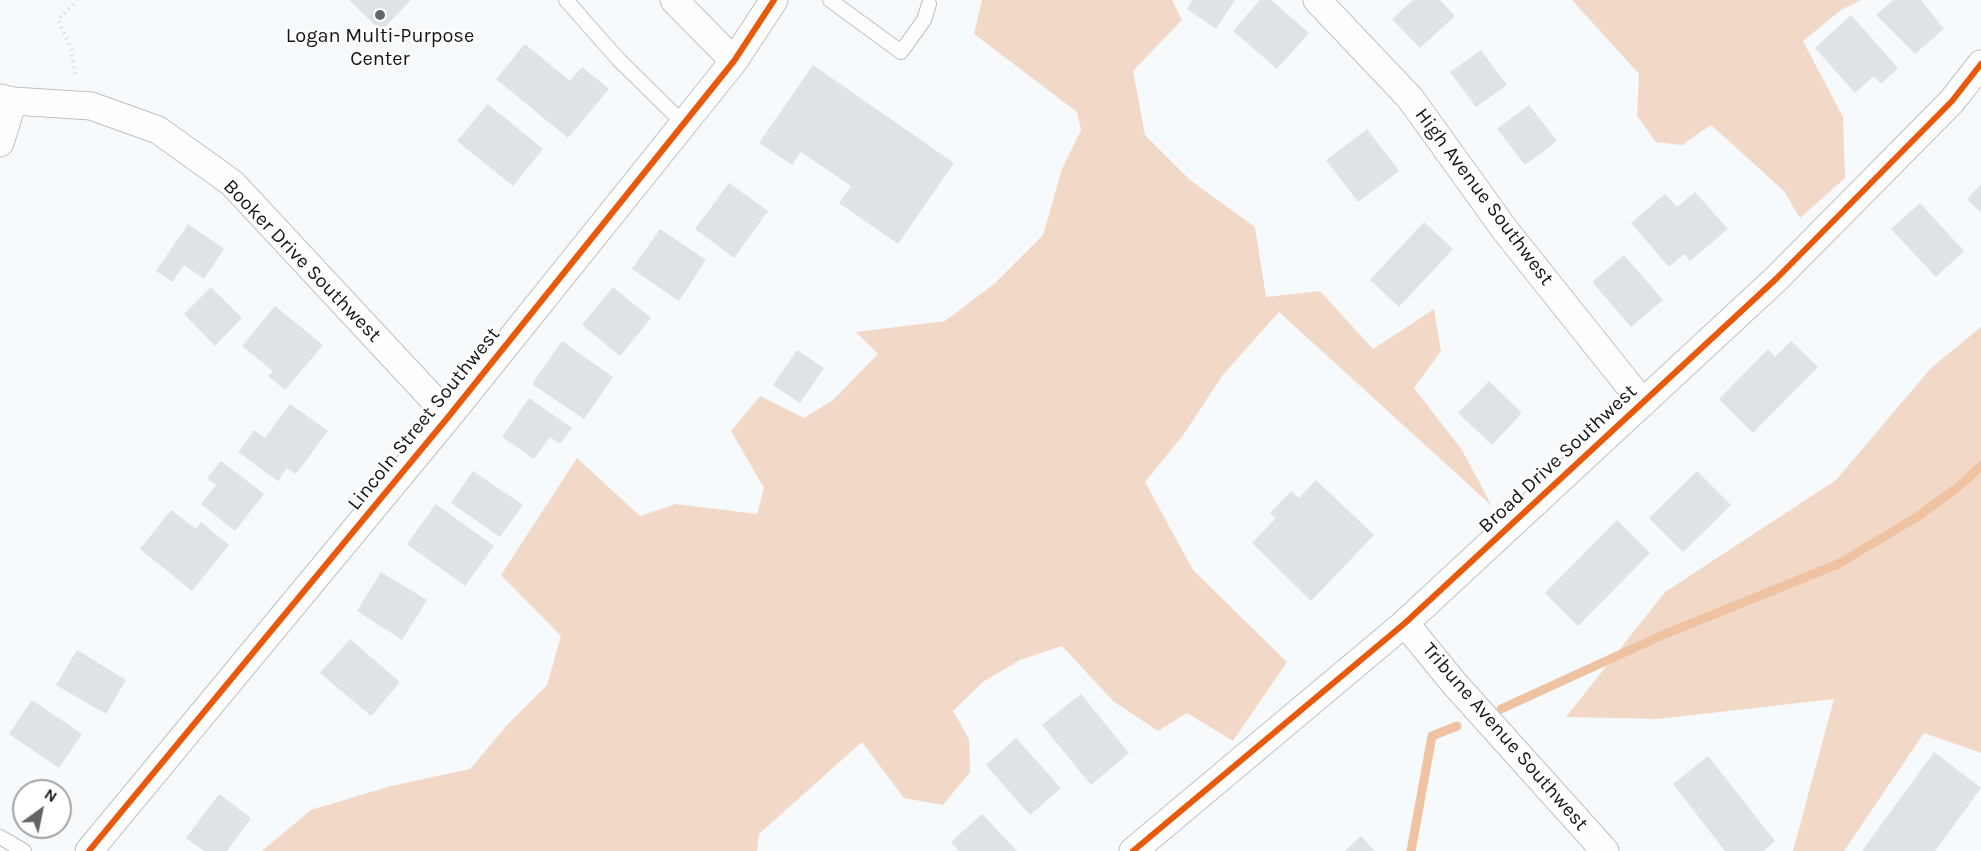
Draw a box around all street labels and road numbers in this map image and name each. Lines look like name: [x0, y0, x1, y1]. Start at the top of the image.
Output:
street label: High Avenue Southwest: [1410, 104, 1558, 290]
street label: Booker Drive Southwest: [218, 175, 386, 347]
street label: Lincoln Street Southwest: [343, 323, 505, 515]
street label: Broad Drive Southwest: [1474, 380, 1642, 538]
street label: Tribune Avenue Southwest: [1417, 638, 1593, 836]

